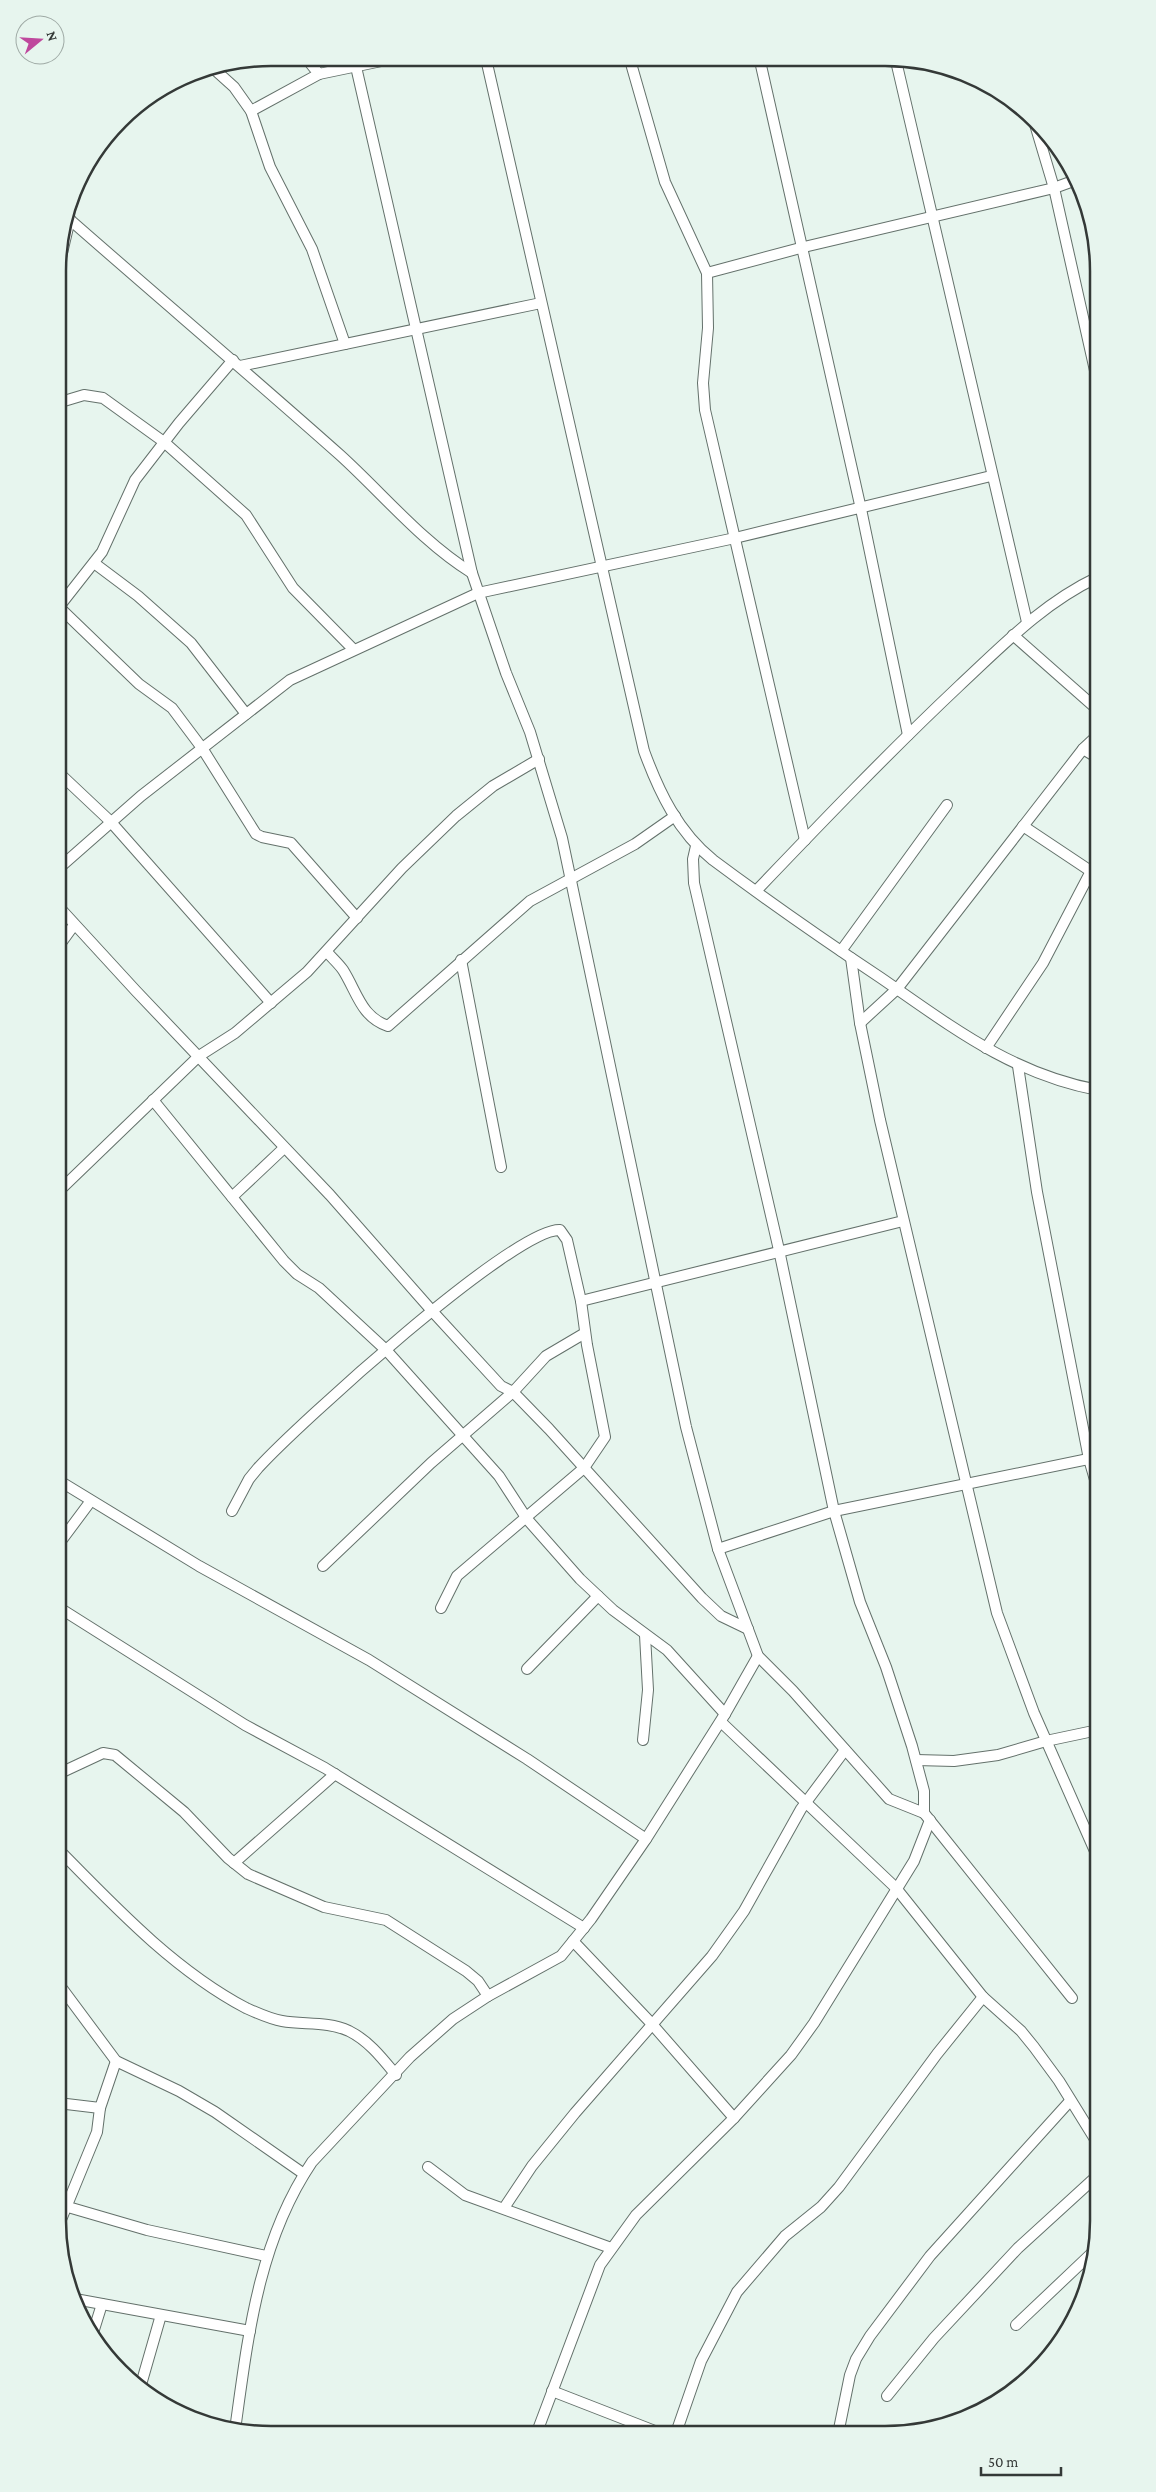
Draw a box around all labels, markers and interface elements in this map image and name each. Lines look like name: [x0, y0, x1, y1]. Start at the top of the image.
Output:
north arrow: [15, 15, 65, 65]
text: N: [43, 29, 62, 43]
scale bar: [981, 2444, 1061, 2476]
text: 50 m: [988, 2454, 1018, 2470]

